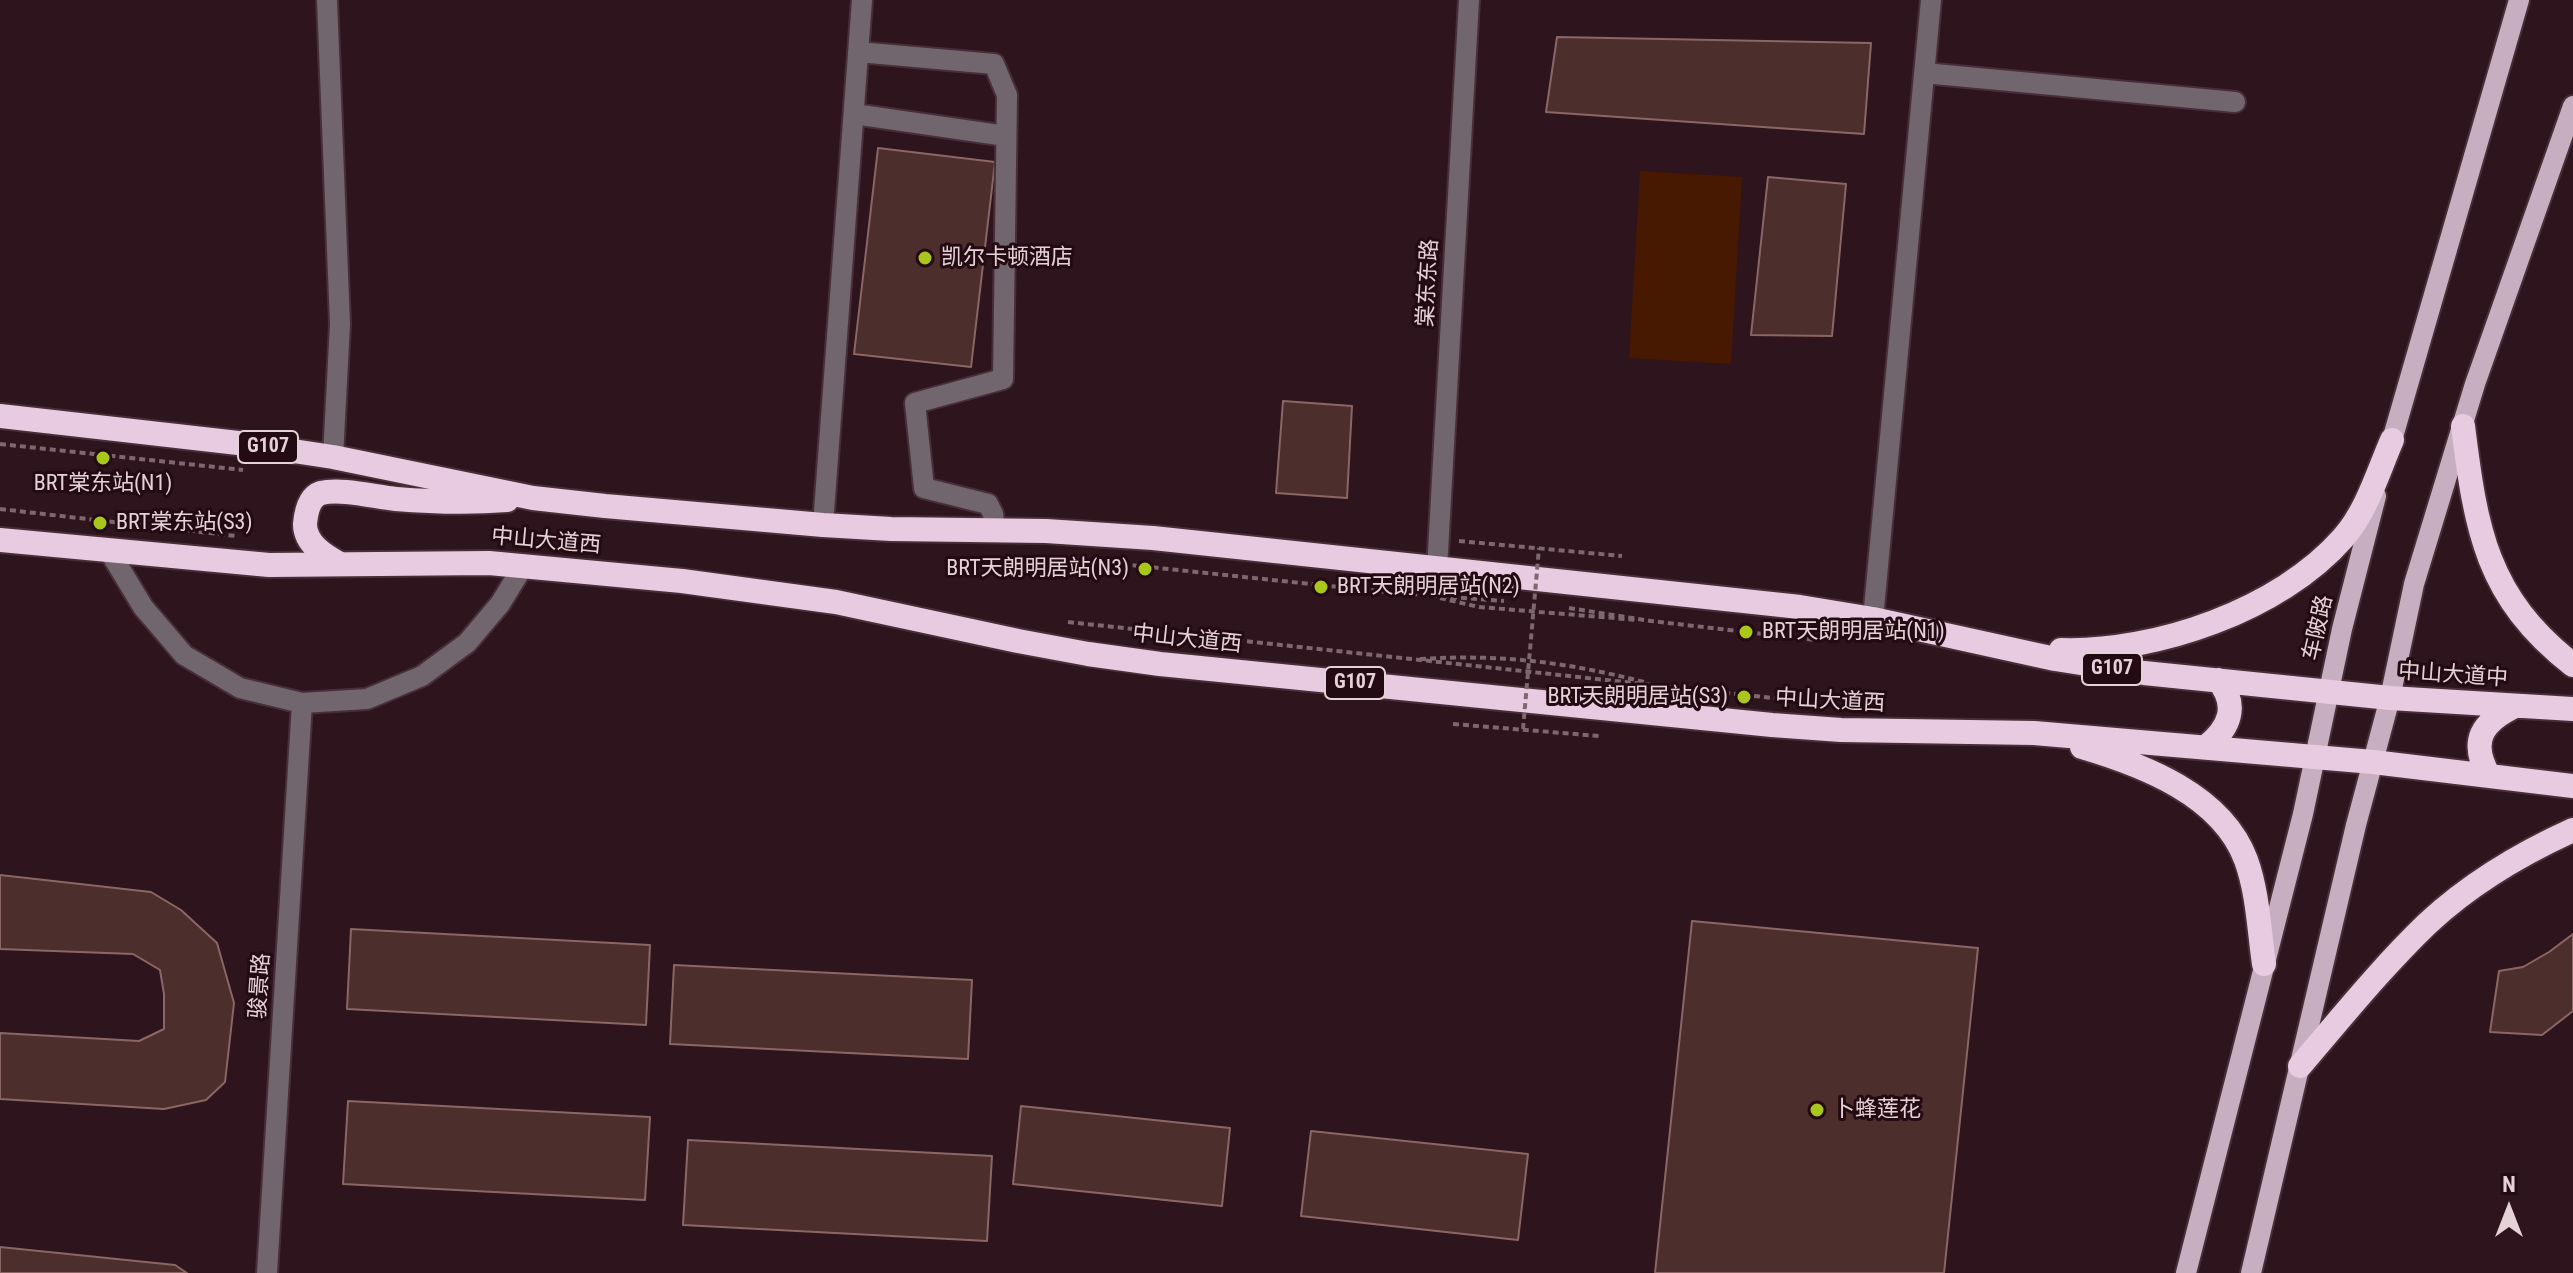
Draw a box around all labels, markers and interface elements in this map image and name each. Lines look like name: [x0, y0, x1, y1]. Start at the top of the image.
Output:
street label: 棠东东路: [1414, 238, 1444, 328]
place label: 凯尔卡顿酒店: [941, 245, 1073, 271]
marker: 凯尔卡顿酒店: [916, 249, 934, 267]
road number: G107: [238, 431, 298, 463]
marker: BRT棠东站(N1): [94, 449, 112, 467]
place label: BRT棠东站(N1): [34, 471, 172, 497]
place label: BRT棠东站(S3): [116, 510, 252, 536]
marker: BRT棠东站(S3): [91, 514, 109, 532]
street label: 中山大道西: [490, 524, 602, 560]
place label: BRT天朗明居站(N3): [946, 556, 1129, 582]
marker: BRT天朗明居站(N3): [1136, 560, 1154, 578]
place label: BRT天朗明居站(N2): [1337, 574, 1520, 600]
marker: BRT天朗明居站(N2): [1312, 578, 1330, 596]
street label: 车陂路: [2299, 593, 2339, 663]
place label: BRT天朗明居站(N1): [1762, 619, 1945, 645]
street label: 中山大道西: [1131, 621, 1243, 659]
marker: BRT天朗明居站(N1): [1737, 623, 1755, 641]
road number: G107: [2082, 653, 2142, 685]
street label: 中山大道中: [2397, 659, 2509, 693]
road number: G107: [1325, 667, 1385, 699]
place label: BRT天朗明居站(S3): [1548, 684, 1728, 710]
street label: 中山大道西: [1774, 686, 1886, 718]
marker: BRT天朗明居站(S3): [1735, 688, 1753, 706]
street label: 骏景路: [246, 952, 276, 1020]
place label: 卜蜂莲花: [1833, 1097, 1921, 1123]
marker: 卜蜂莲花: [1808, 1101, 1826, 1119]
north arrow: [2469, 1169, 2549, 1249]
text: N: [2502, 1172, 2516, 1197]

